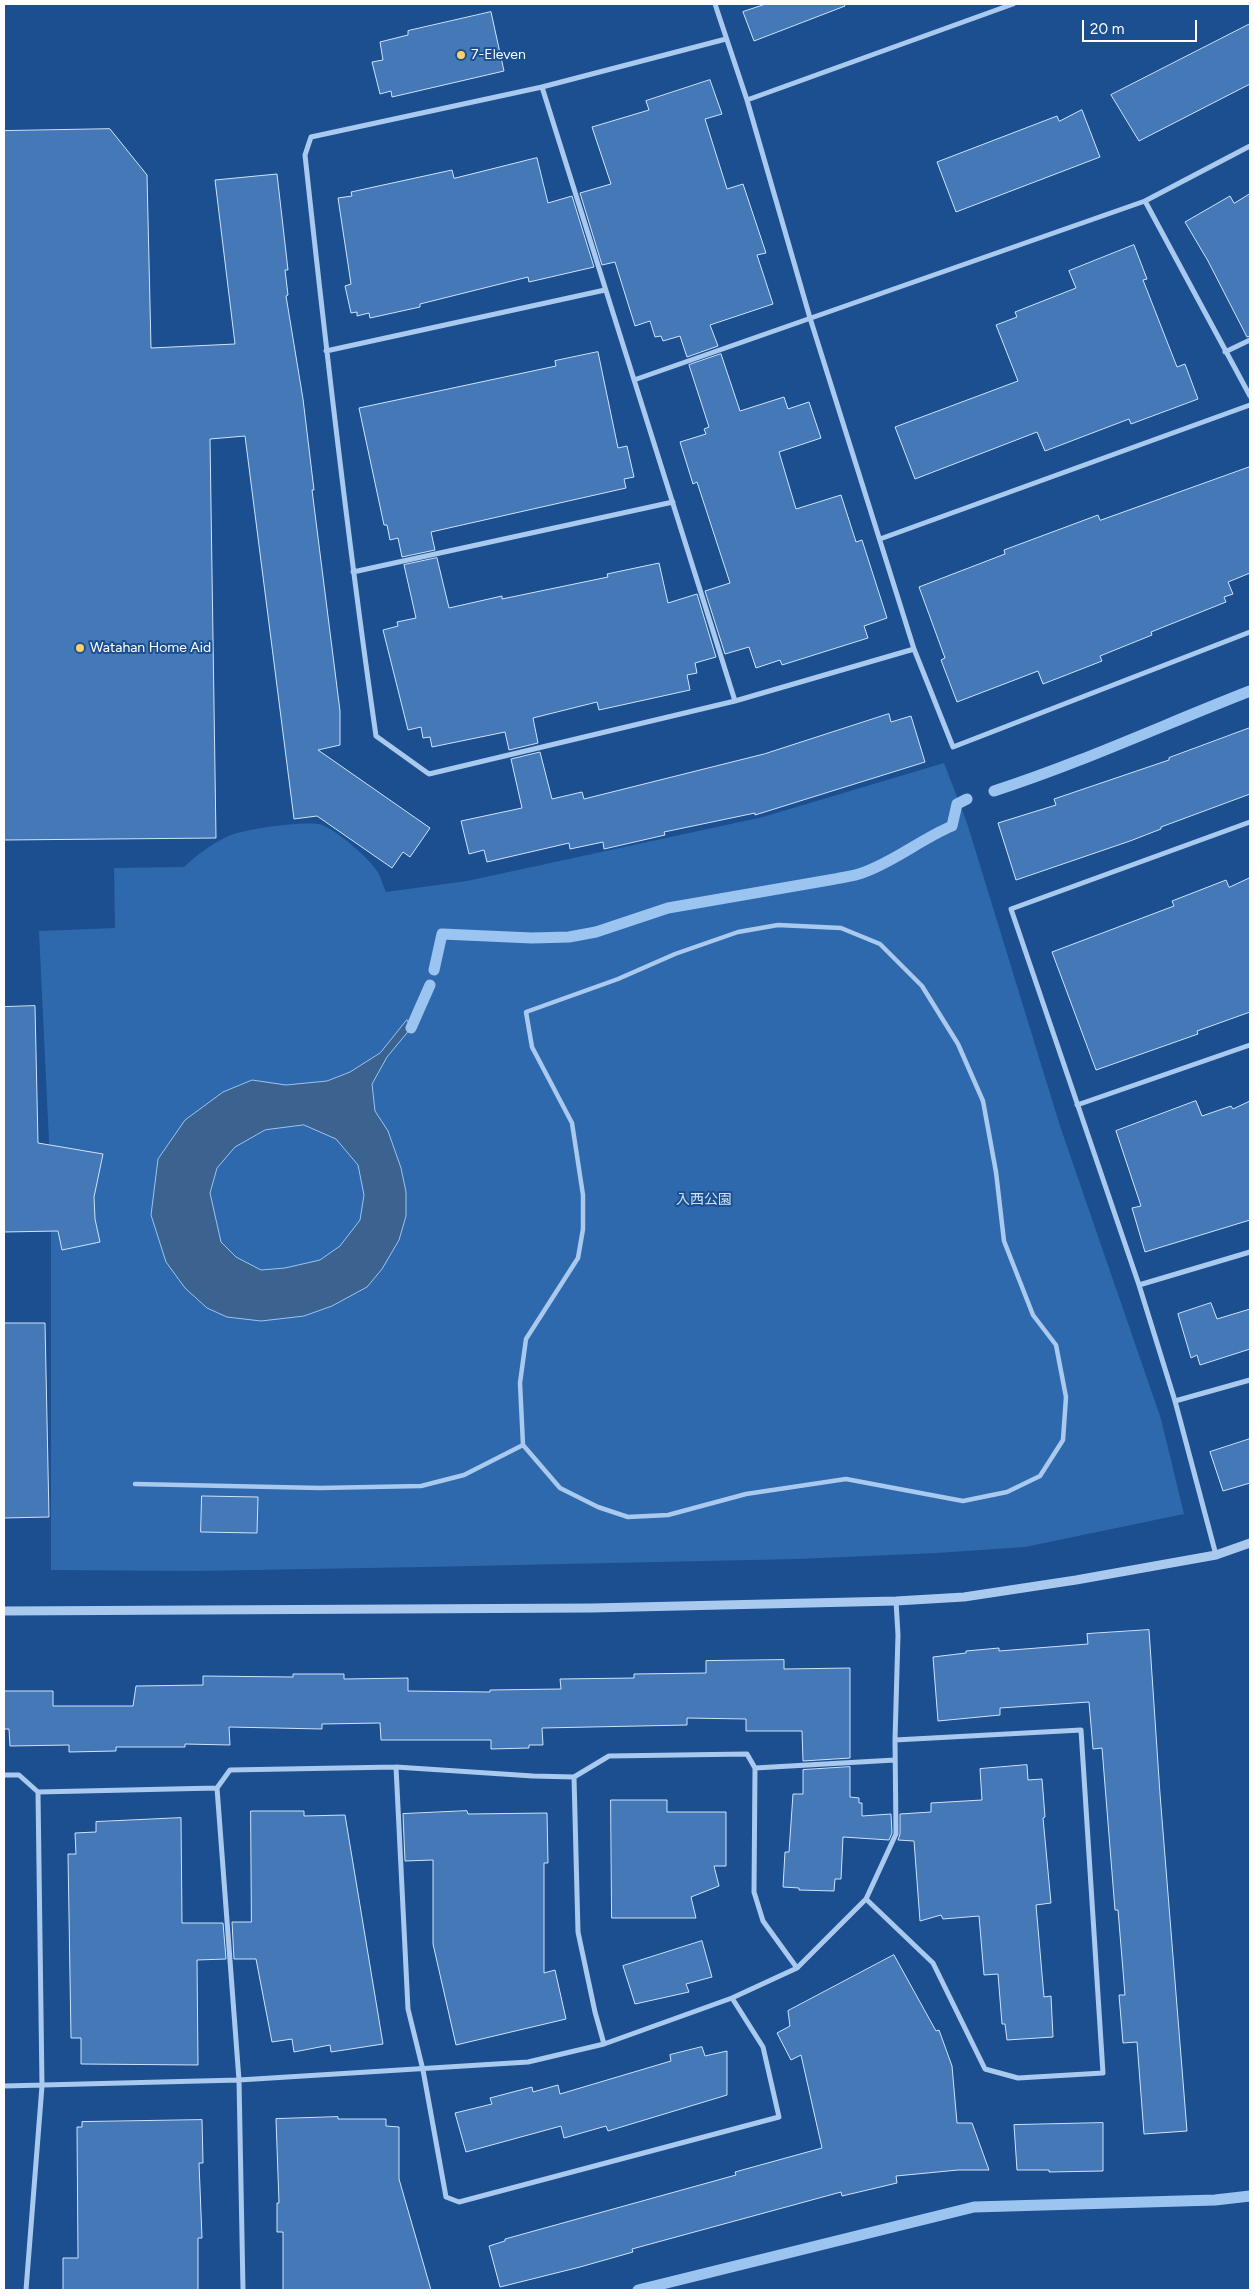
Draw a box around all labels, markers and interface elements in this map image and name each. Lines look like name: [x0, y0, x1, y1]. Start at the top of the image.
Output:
scale bar: [1084, 10, 1199, 42]
text: 20 m: [1090, 20, 1124, 38]
place label: 7-Eleven: [471, 47, 526, 63]
marker: 7-Eleven: [455, 49, 467, 61]
place label: Watahan Home Aid: [90, 640, 211, 656]
marker: Watahan Home Aid: [74, 642, 86, 654]
park label: 入西公園: [676, 1192, 732, 1208]

